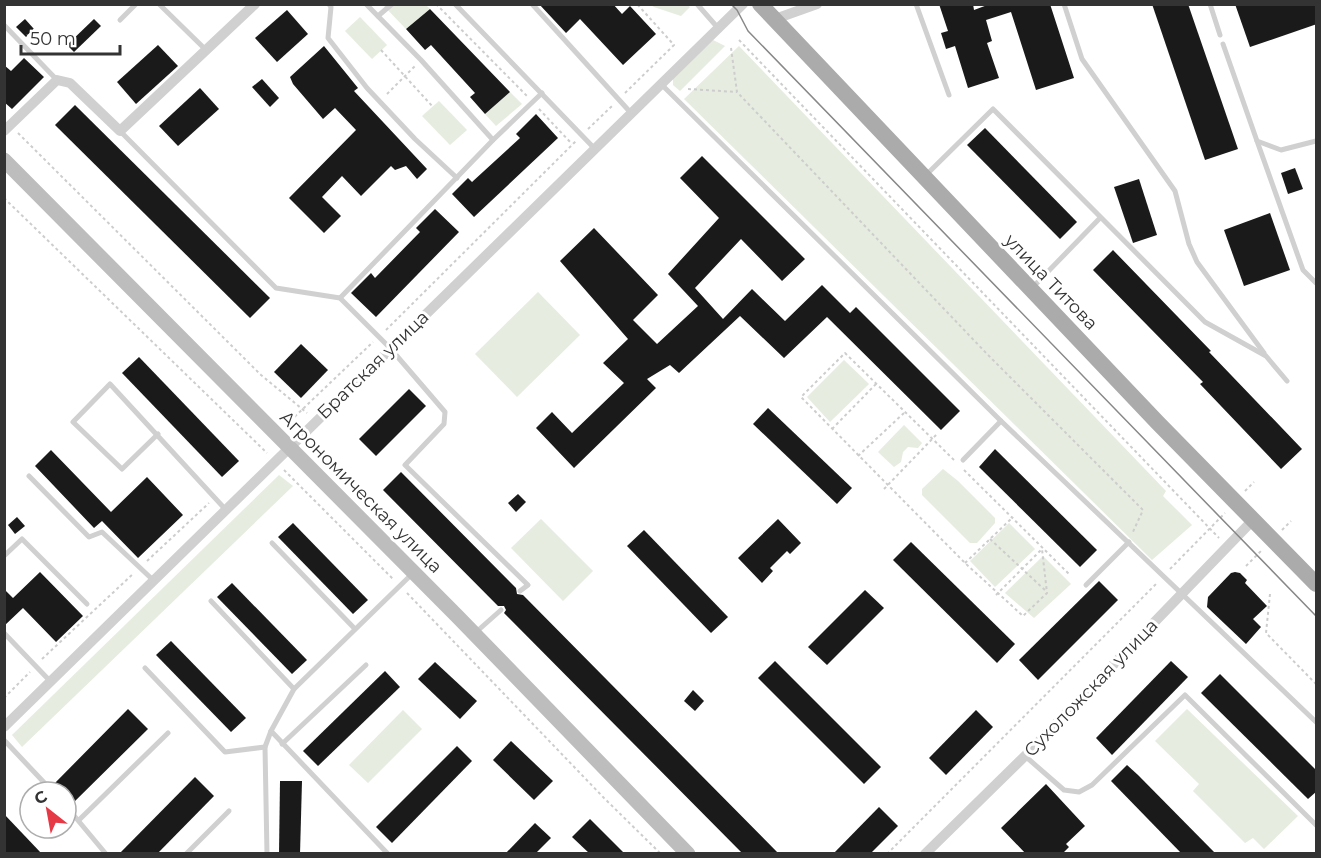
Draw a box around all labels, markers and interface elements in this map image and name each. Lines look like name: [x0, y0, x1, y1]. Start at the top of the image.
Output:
scale bar: [21, 18, 120, 56]
text: 50 m: [30, 28, 76, 50]
street label: улица Титова: [999, 229, 1102, 334]
street label: Братская улица: [313, 306, 433, 424]
street label: Агрономическая улица: [275, 406, 447, 578]
street label: Сухоложская улица: [1020, 615, 1162, 761]
north arrow: [18, 780, 78, 840]
text: С: [31, 786, 51, 809]

